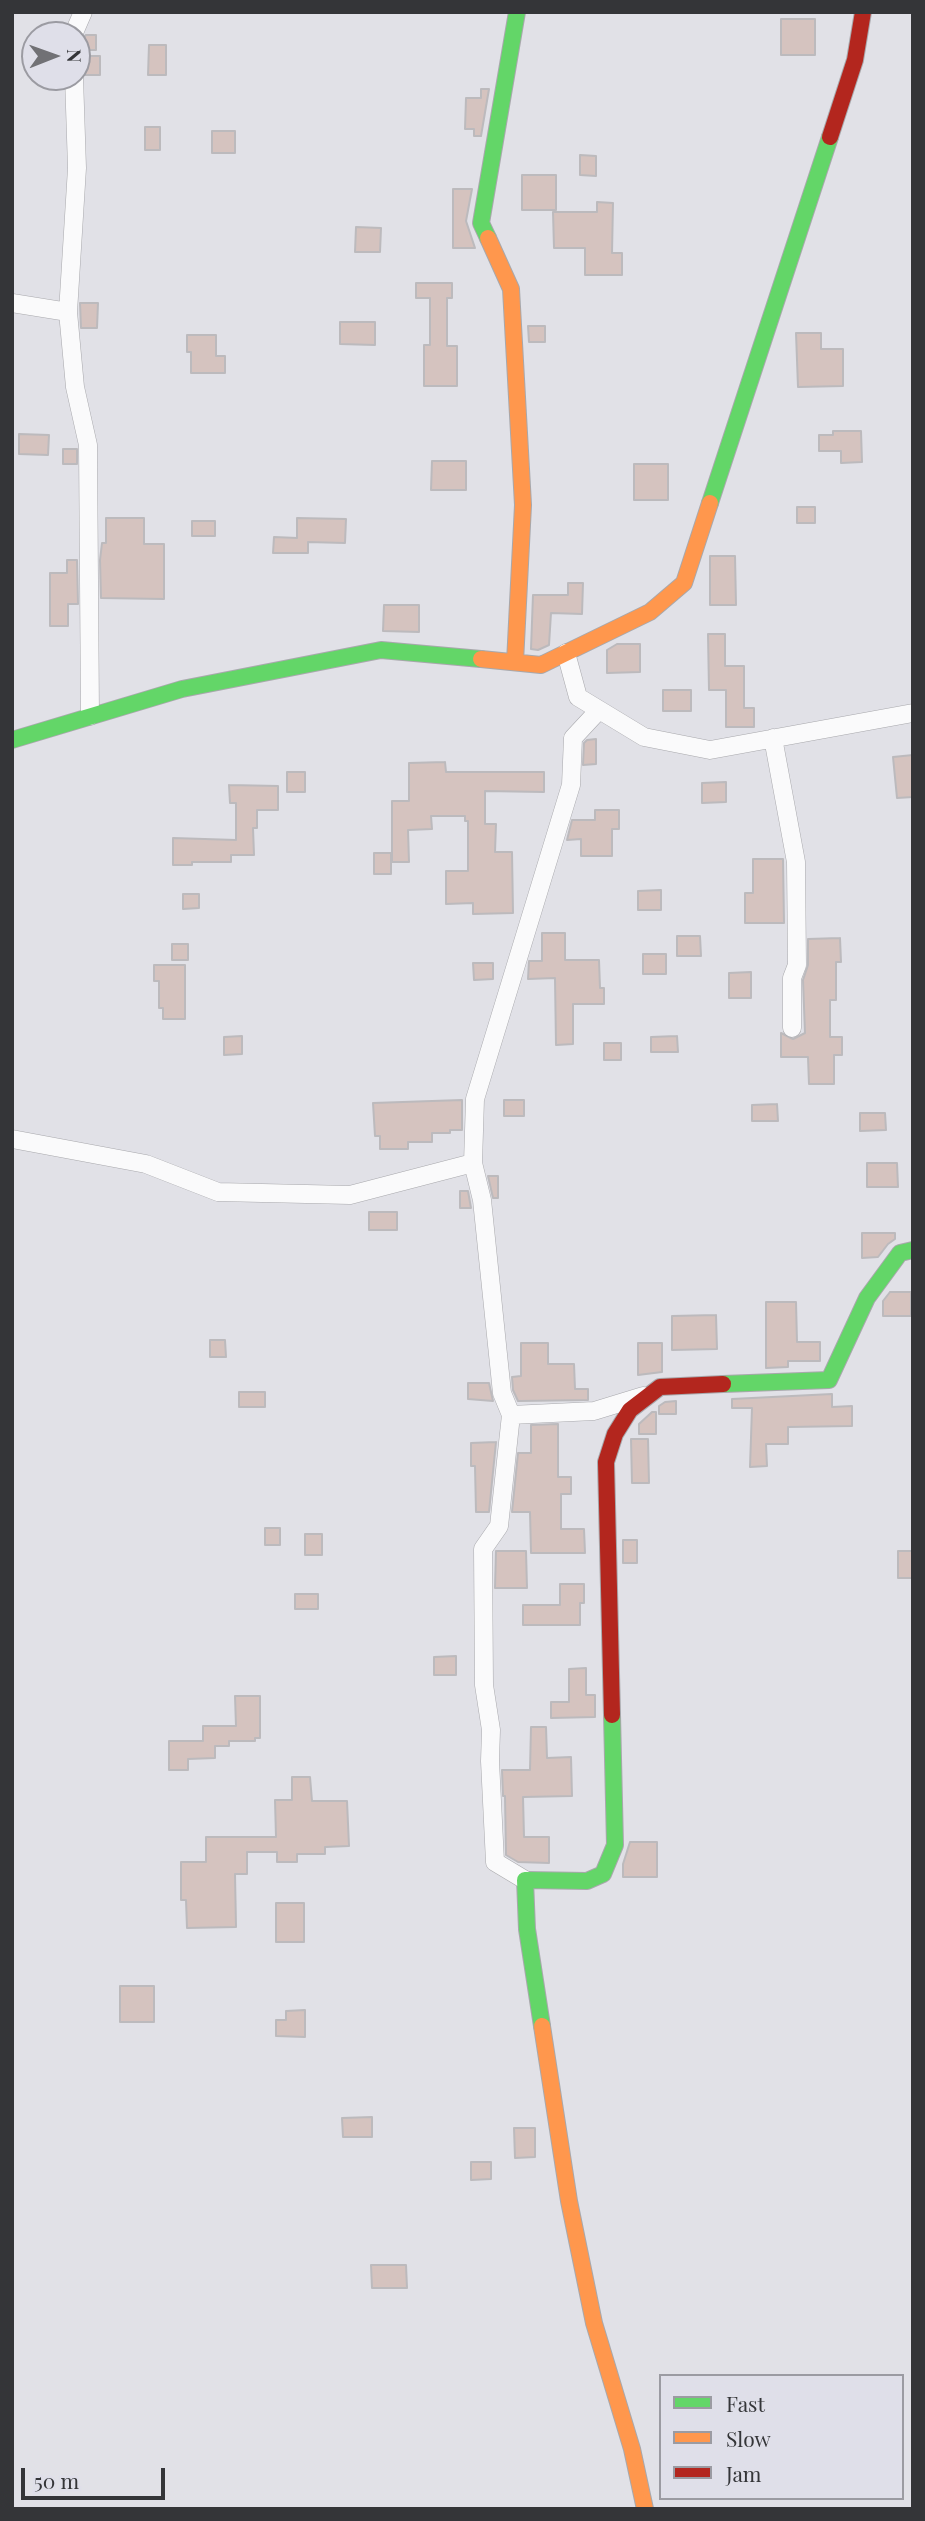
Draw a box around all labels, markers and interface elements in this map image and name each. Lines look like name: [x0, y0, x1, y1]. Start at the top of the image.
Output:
north arrow: [21, 21, 91, 91]
text: N: [62, 49, 88, 63]
legend: [659, 2374, 904, 2500]
text: Fast: [726, 2389, 765, 2417]
text: Slow: [726, 2424, 771, 2452]
scale bar: [24, 2454, 168, 2498]
text: Jam: [726, 2459, 762, 2487]
text: 50 m: [34, 2466, 79, 2494]

